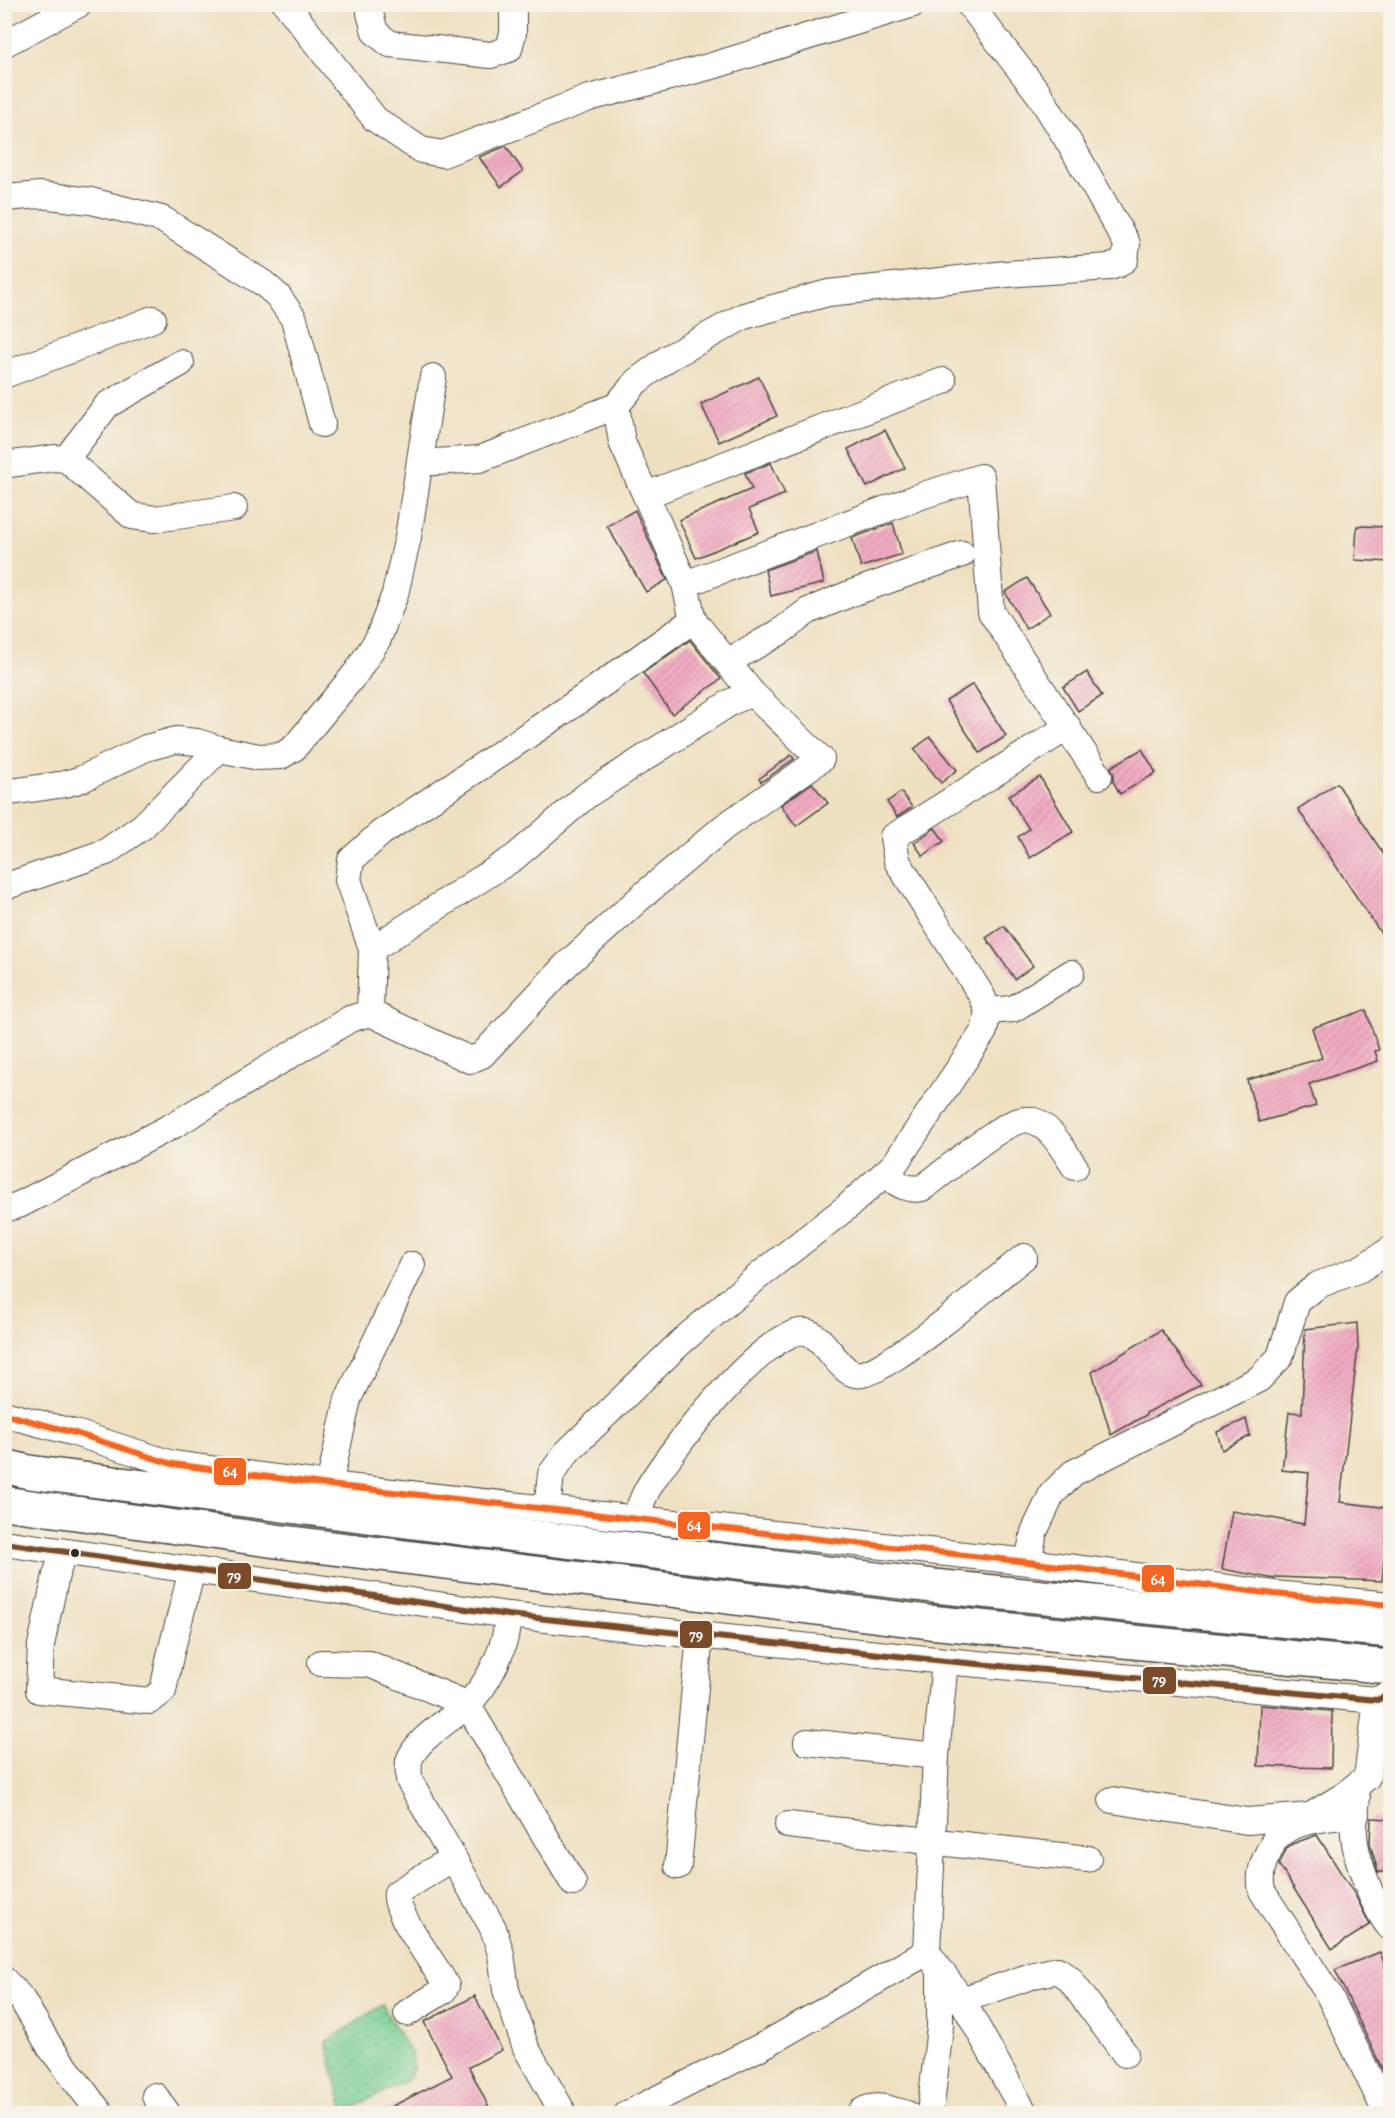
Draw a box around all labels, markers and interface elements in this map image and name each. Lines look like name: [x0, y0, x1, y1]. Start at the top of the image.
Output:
line badge: 64: [213, 1457, 247, 1486]
text: 64: [223, 1461, 238, 1483]
line badge: 64: [677, 1511, 711, 1540]
text: 64: [687, 1515, 702, 1537]
unlabelled marker: [69, 1547, 81, 1559]
line badge: 79: [217, 1562, 252, 1590]
line badge: 64: [1141, 1564, 1175, 1593]
text: 79: [227, 1566, 241, 1588]
text: 64: [1151, 1569, 1166, 1591]
line badge: 79: [679, 1620, 713, 1649]
text: 79: [689, 1625, 703, 1647]
line badge: 79: [1142, 1666, 1177, 1695]
text: 79: [1152, 1670, 1166, 1692]

